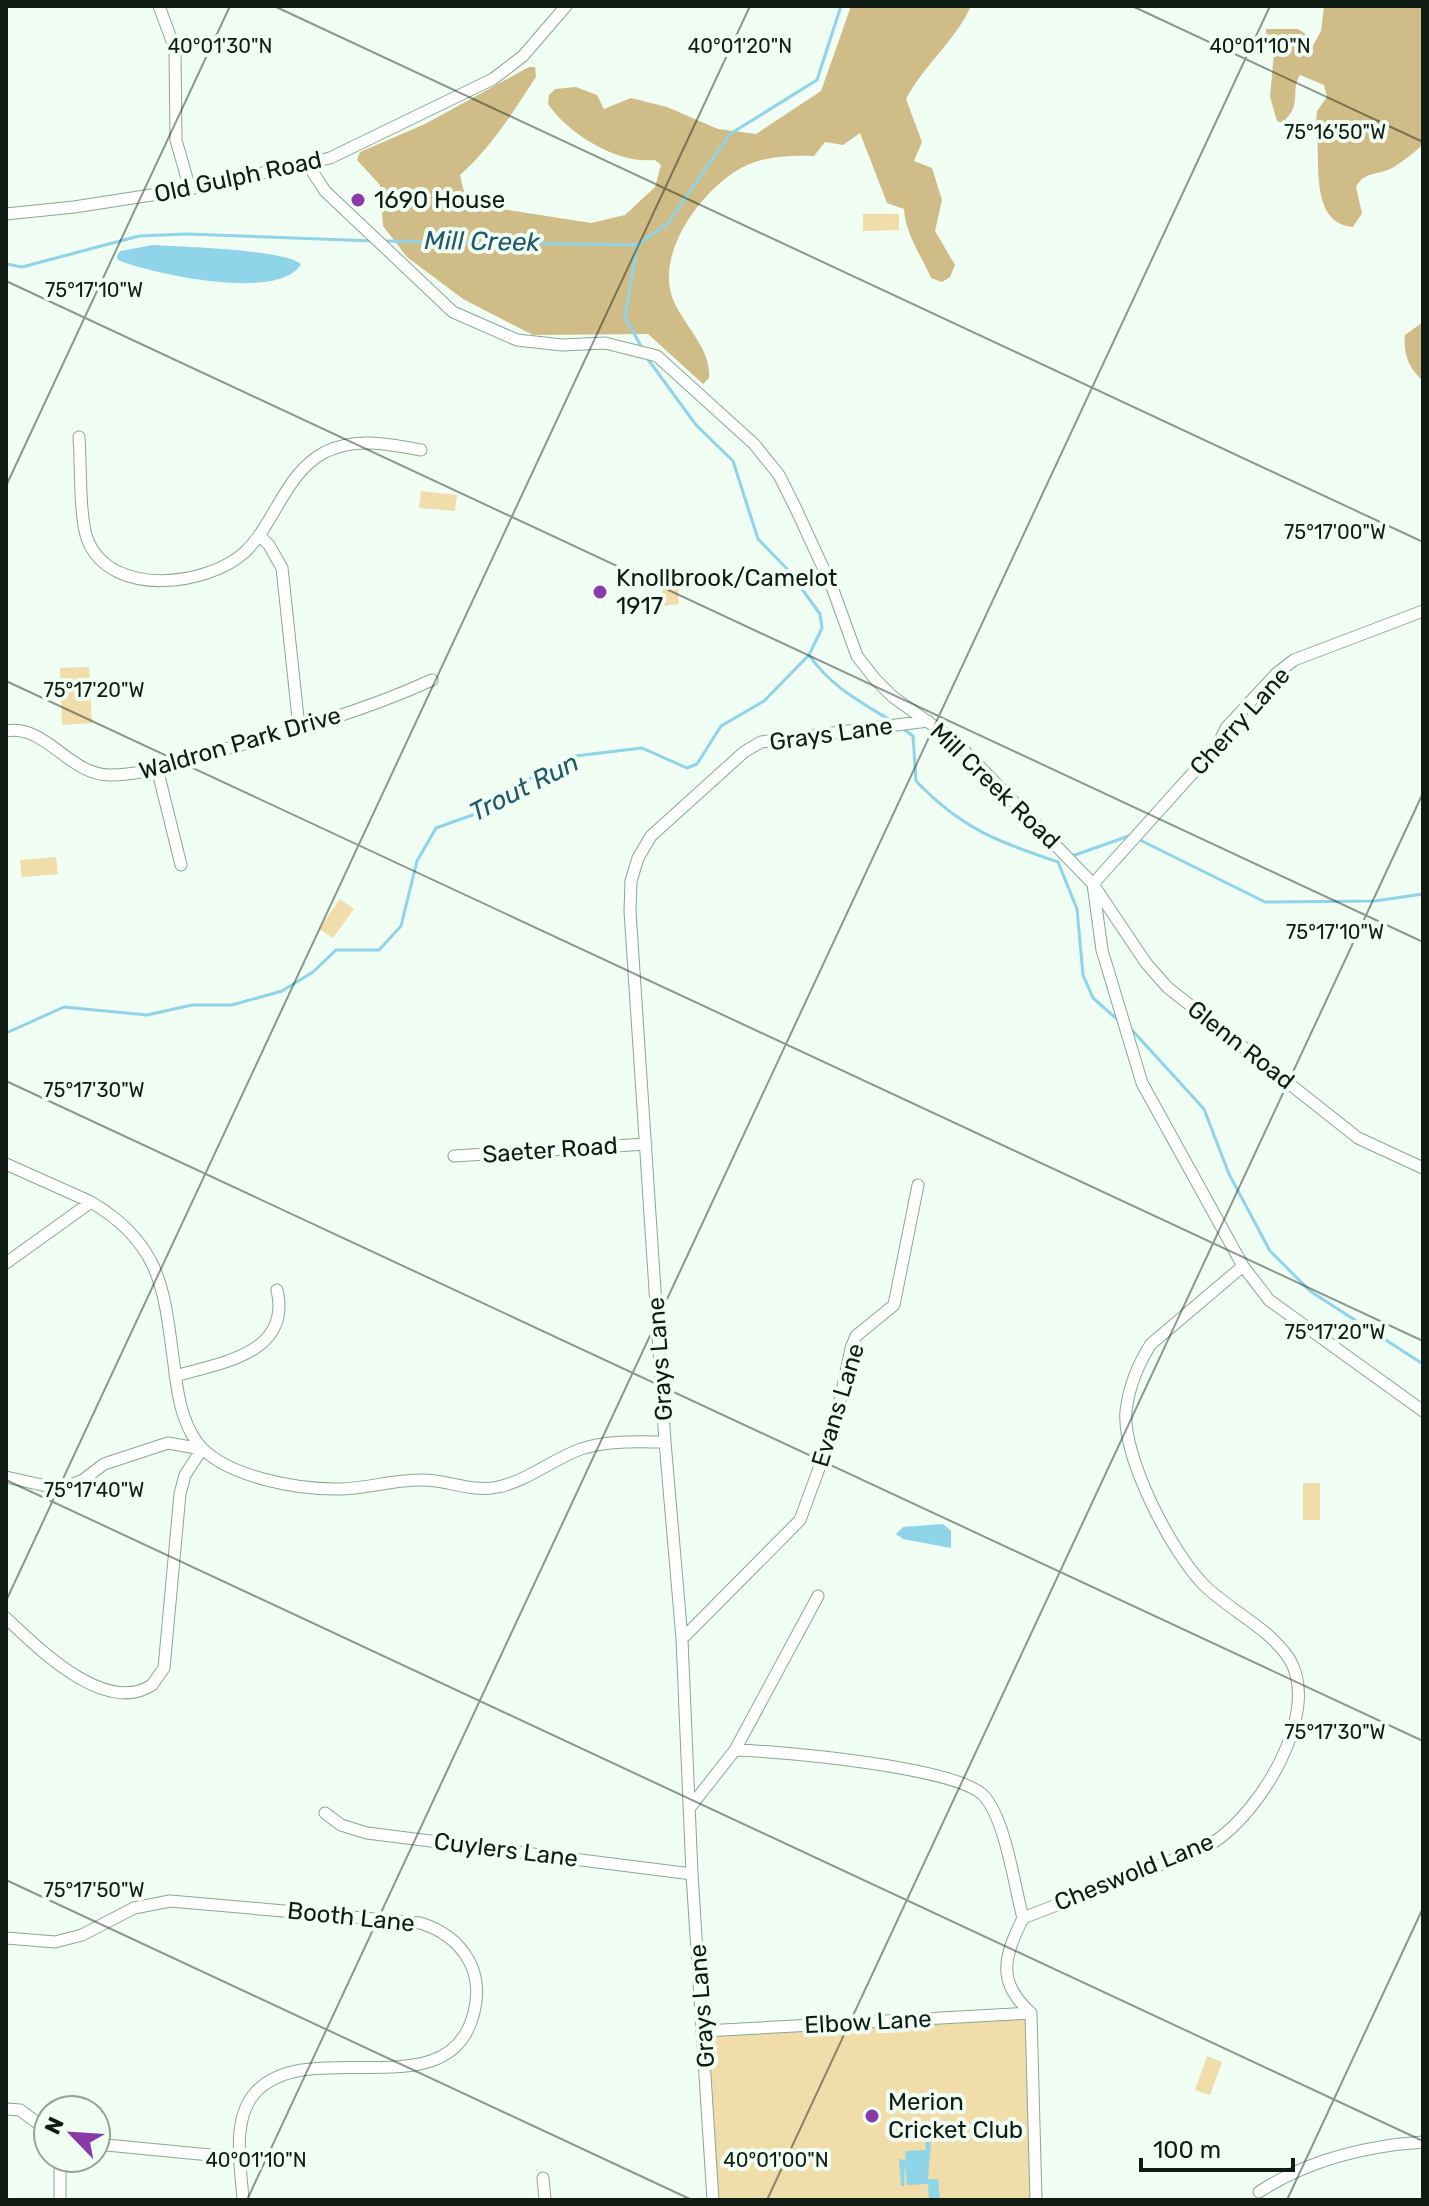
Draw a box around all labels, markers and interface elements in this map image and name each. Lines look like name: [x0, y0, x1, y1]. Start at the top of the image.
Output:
text: 40°01'30"N: [168, 34, 272, 58]
text: 40°01'20"N: [688, 34, 792, 58]
text: 40°01'10"N: [1209, 34, 1311, 58]
text: 75°16'50"W: [1284, 120, 1386, 144]
street label: Old Gulph Road: [152, 146, 324, 208]
place label: 1690 House: [374, 186, 505, 214]
marker: 1690 House: [349, 191, 367, 209]
water label: Mill Creek: [424, 225, 541, 258]
text: 75°17'10"W: [45, 278, 143, 302]
text: 75°17'00"W: [1284, 520, 1386, 544]
place label: Knollbrook/Camelot 1917: [616, 564, 837, 620]
marker: Knollbrook/Camelot 1917: [591, 583, 609, 601]
street label: Cherry Lane: [1184, 661, 1296, 781]
text: 75°17'20"W: [43, 678, 145, 702]
street label: Waldron Park Drive: [136, 701, 344, 785]
street label: Grays Lane: [768, 712, 894, 756]
street label: Mill Creek Road: [924, 717, 1066, 855]
water label: Trout Run: [464, 747, 584, 828]
text: 75°17'10"W: [1286, 920, 1384, 944]
street label: Glenn Road: [1182, 995, 1300, 1095]
text: 75°17'30"W: [43, 1078, 145, 1102]
street label: Saeter Road: [481, 1131, 619, 1169]
street label: Grays Lane: [642, 1296, 678, 1422]
text: 75°17'20"W: [1284, 1320, 1386, 1344]
street label: Evans Lane: [806, 1340, 870, 1470]
text: 75°17'40"W: [44, 1478, 144, 1502]
text: 75°17'30"W: [1284, 1720, 1386, 1744]
street label: Cuylers Lane: [432, 1827, 580, 1873]
street label: Cheswold Lane: [1050, 1827, 1218, 1917]
text: 75°17'50"W: [43, 1878, 145, 1902]
street label: Booth Lane: [286, 1896, 416, 1938]
street label: Grays Lane: [684, 1943, 720, 2069]
street label: Elbow Lane: [804, 2005, 932, 2039]
place label: Merion Cricket Club: [888, 2088, 1023, 2144]
north arrow: [32, 2094, 112, 2174]
marker: Merion Cricket Club: [863, 2107, 881, 2125]
text: N: [39, 2113, 70, 2139]
scale bar: [1141, 2122, 1293, 2172]
text: 100 m: [1153, 2136, 1221, 2164]
text: 40°01'10"N: [205, 2148, 307, 2172]
text: 40°01'00"N: [723, 2148, 829, 2172]

